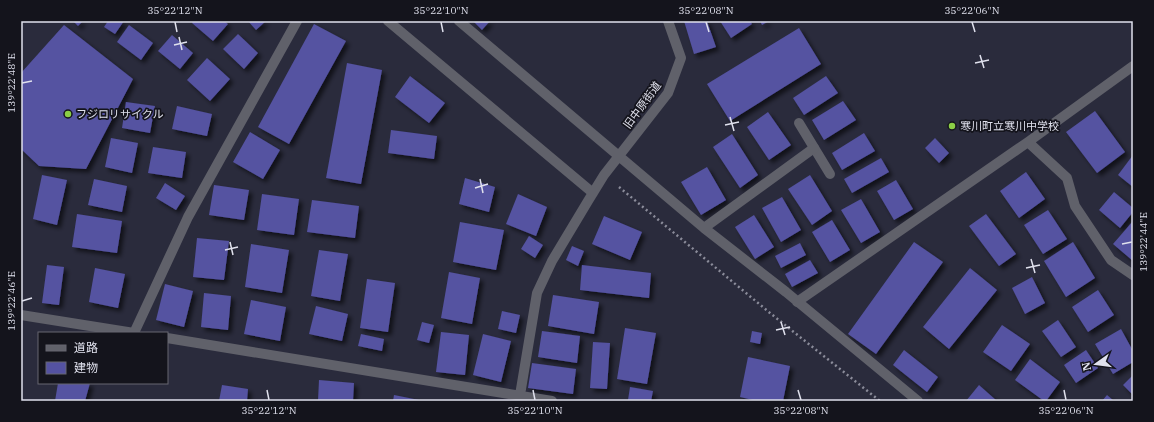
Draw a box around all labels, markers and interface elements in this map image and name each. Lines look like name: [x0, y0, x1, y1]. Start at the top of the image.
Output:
text: 35°22'12"N: [148, 4, 203, 17]
text: 35°22'10"N: [414, 4, 469, 17]
text: 35°22'08"N: [679, 4, 734, 17]
text: 35°22'06"N: [945, 4, 1000, 17]
text: 139°22'48"E: [5, 53, 18, 113]
street label: 旧中原街道: [620, 79, 664, 131]
place label: フジロリサイクル: [76, 107, 163, 121]
marker: フジロリサイクル: [63, 109, 73, 119]
place label: 寒川町立寒川中学校: [960, 119, 1059, 133]
marker: 寒川町立寒川中学校: [947, 121, 957, 131]
text: 139°22'44"E: [1137, 212, 1150, 272]
text: 139°22'46"E: [5, 271, 18, 331]
legend: [38, 332, 168, 384]
text: 道路: [74, 340, 98, 355]
north arrow: [1076, 344, 1116, 384]
text: 建物: [74, 360, 98, 375]
text: N: [1078, 360, 1094, 372]
text: 35°22'12"N: [242, 404, 297, 417]
text: 35°22'10"N: [508, 404, 563, 417]
text: 35°22'08"N: [774, 404, 829, 417]
text: 35°22'06"N: [1039, 404, 1094, 417]

